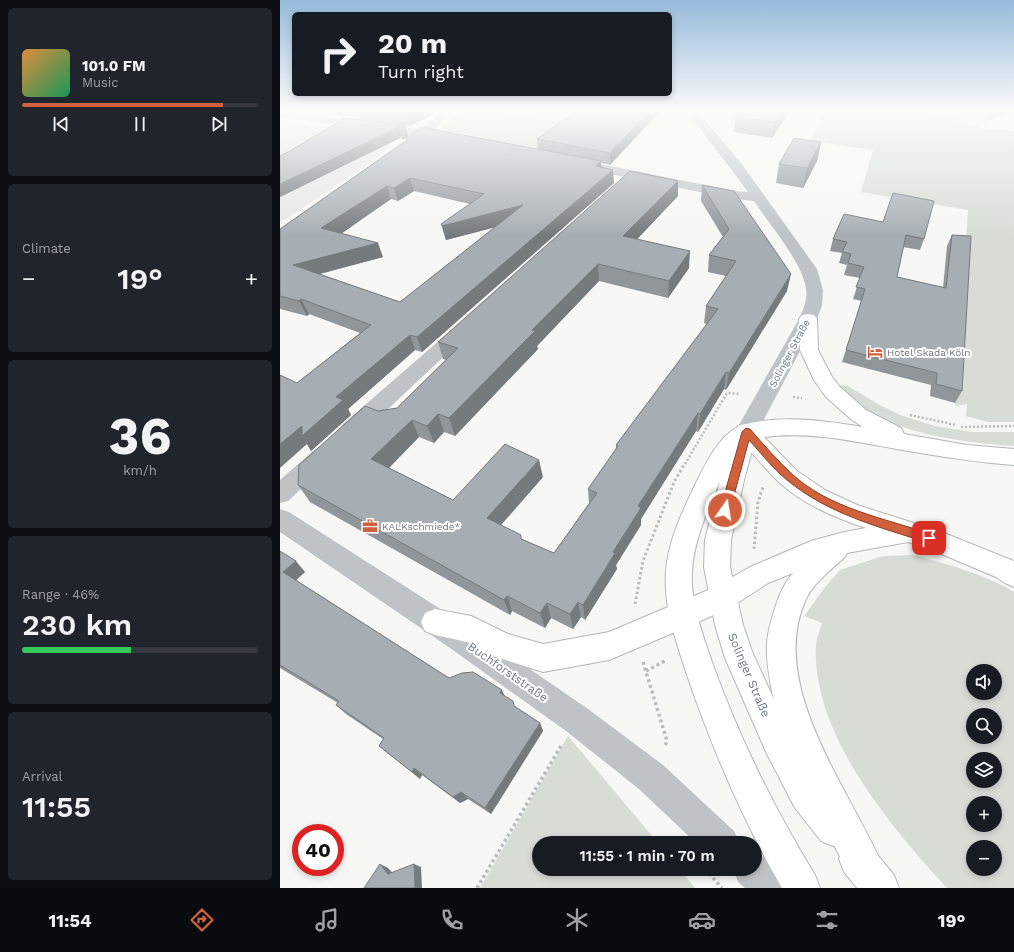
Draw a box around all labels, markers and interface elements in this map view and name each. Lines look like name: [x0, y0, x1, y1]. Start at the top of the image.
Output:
text: 20 m: [378, 27, 447, 60]
icon: right: [312, 28, 364, 80]
text: 101.0 FM: [82, 57, 146, 75]
text: Turn right: [378, 61, 464, 82]
text: Music: [82, 75, 119, 90]
icon: previous: [50, 113, 72, 135]
icon: pause: [129, 113, 151, 135]
icon: next: [208, 113, 230, 135]
text: Climate: [22, 241, 71, 256]
text: 19°: [117, 261, 163, 296]
text: −: [22, 266, 35, 291]
text: +: [245, 266, 258, 291]
street label: Solinger Straße: [767, 317, 812, 389]
hotel icon: Hotel Skada Köln: [866, 343, 884, 361]
place label: Hotel Skada Köln: [887, 347, 970, 358]
text: 36: [109, 406, 171, 467]
text: km/h: [123, 463, 157, 478]
position arrow: [704, 489, 746, 531]
office icon: KALKschmiede*: [361, 517, 379, 535]
place label: KALKschmiede*: [382, 521, 460, 532]
pin: [912, 521, 946, 555]
icon: arrive: [918, 527, 940, 549]
text: Range · 46%: [22, 587, 99, 602]
text: 230 km: [22, 607, 132, 642]
street label: Solinger Straße: [725, 631, 773, 719]
street label: Buchforststraße: [465, 639, 551, 705]
map controls: [966, 664, 1002, 876]
button: sound: [966, 664, 1002, 700]
button: search: [966, 708, 1002, 744]
button: layers: [966, 752, 1002, 788]
text: Arrival: [22, 769, 63, 784]
text: 11:55: [22, 789, 91, 824]
button: +: [966, 796, 1002, 832]
speed limit sign: 40: [292, 824, 344, 876]
button: −: [966, 840, 1002, 876]
text: 11:55 · 1 min · 70 m: [579, 847, 715, 865]
icon: directions: [188, 906, 216, 934]
icon: music: [313, 906, 341, 934]
icon: phone: [438, 906, 466, 934]
icon: climate: [563, 906, 591, 934]
icon: car: [688, 906, 716, 934]
icon: filters: [813, 906, 841, 934]
text: 11:54: [48, 910, 92, 931]
text: 19°: [938, 910, 966, 931]

